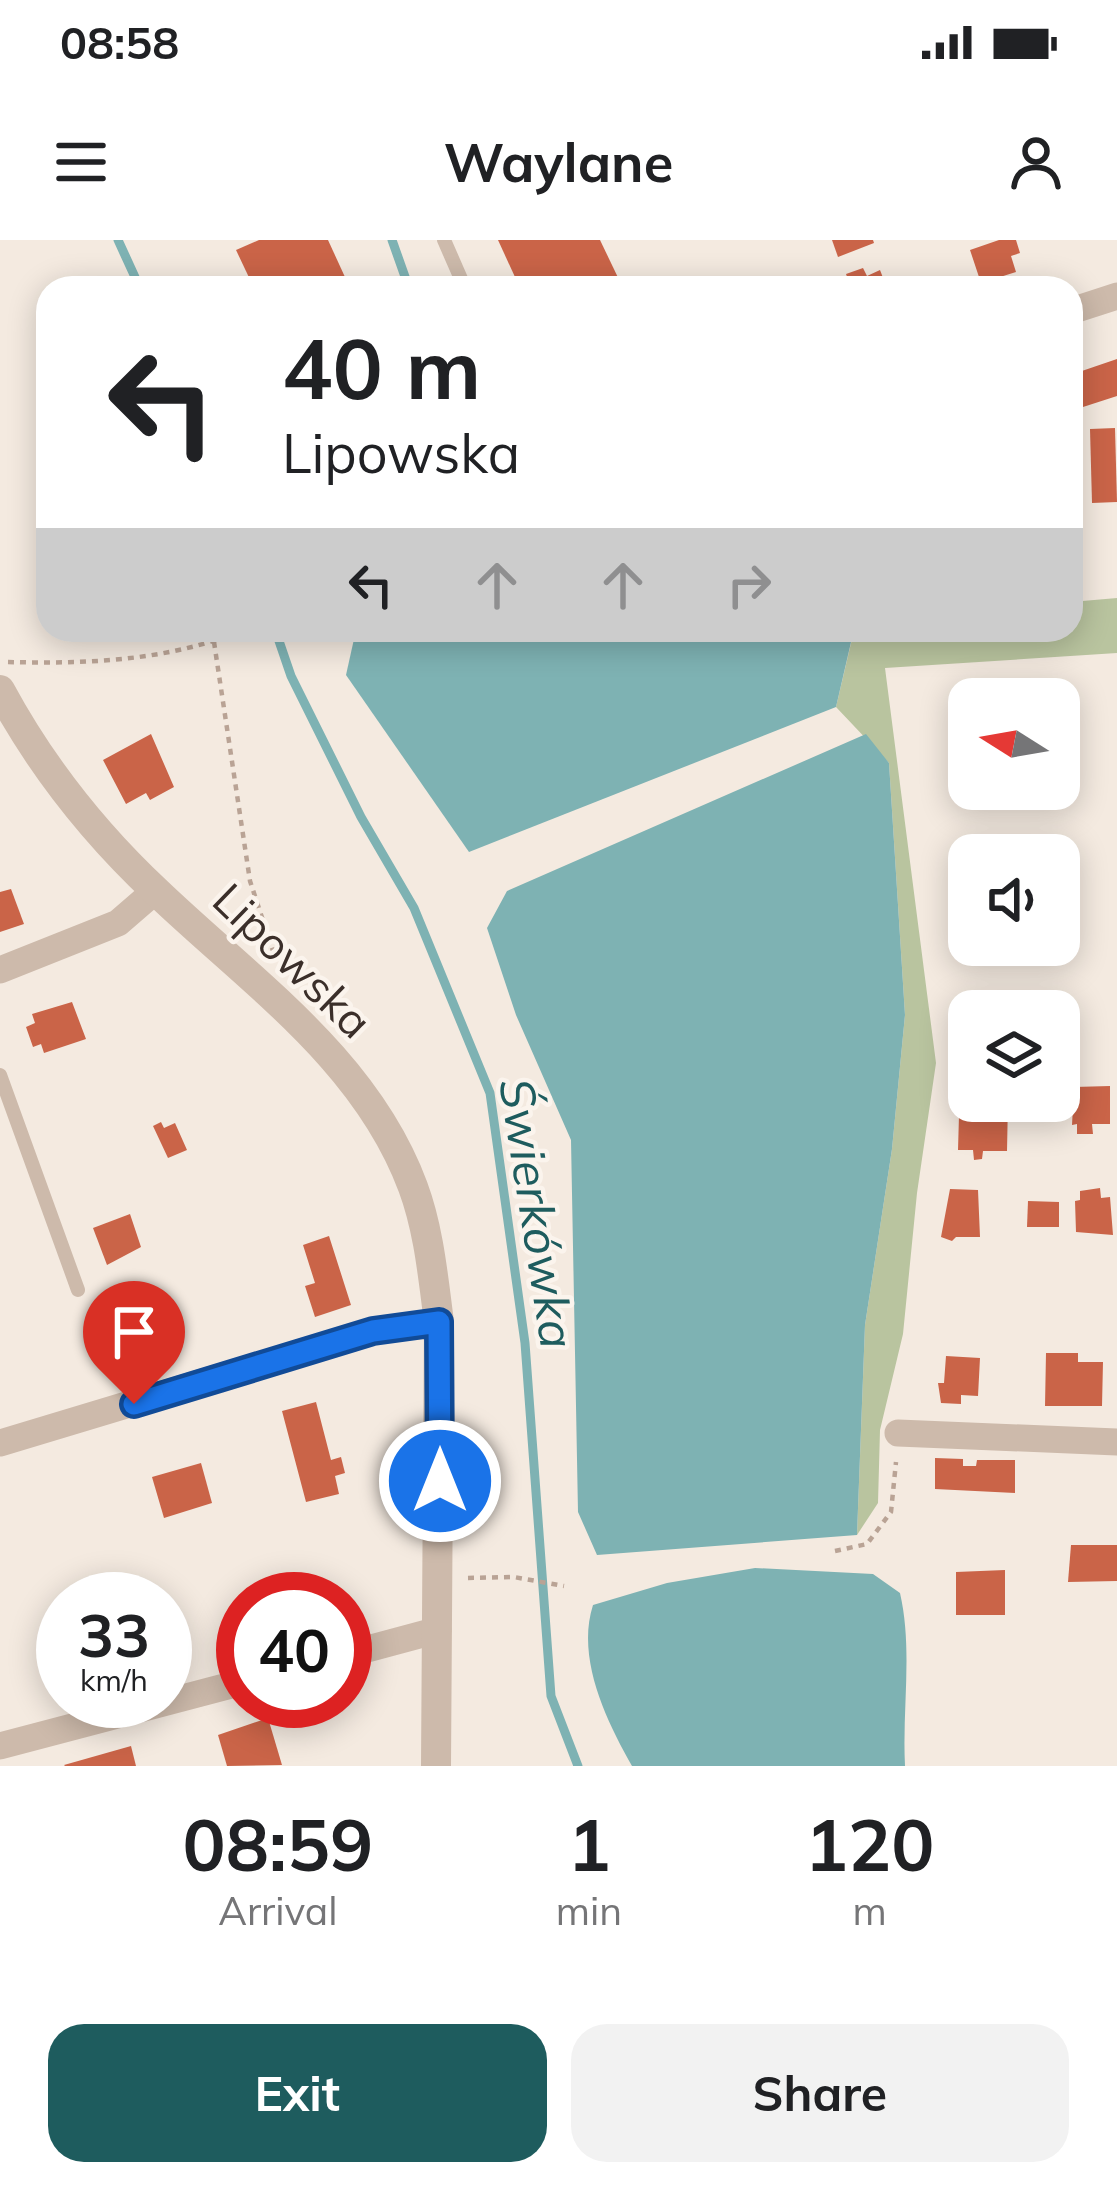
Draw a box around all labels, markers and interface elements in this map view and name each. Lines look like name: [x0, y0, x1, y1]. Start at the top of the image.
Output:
text: 08:58: [60, 14, 179, 70]
text: Waylane: [444, 128, 673, 196]
icon: menu: [48, 129, 114, 195]
icon: person: [1003, 129, 1069, 195]
text: 40 m: [282, 315, 481, 420]
icon: left: [84, 324, 240, 480]
text: Lipowska: [282, 419, 520, 487]
icon: left: [338, 552, 404, 618]
icon: ahead: [464, 552, 530, 618]
icon: ahead: [590, 552, 656, 618]
icon: right: [716, 552, 782, 618]
north arrow: [948, 678, 1080, 810]
map controls: [948, 678, 1080, 1122]
button: sound: [948, 834, 1080, 966]
street label: Lipowska: [202, 871, 384, 1049]
button: layers: [948, 990, 1080, 1122]
water label: Świerkówka: [487, 1074, 589, 1352]
pin: [83, 1281, 185, 1404]
icon: arrive: [101, 1299, 167, 1365]
position arrow: [377, 1418, 503, 1544]
speed limit sign: 40: [216, 1572, 372, 1728]
text: 33: [78, 1597, 150, 1672]
text: km/h: [80, 1661, 148, 1699]
text: 08:59: [183, 1799, 373, 1889]
text: 1: [567, 1799, 611, 1889]
text: 120: [805, 1799, 934, 1889]
text: Arrival: [218, 1886, 338, 1935]
text: min: [556, 1886, 622, 1935]
text: m: [852, 1886, 887, 1935]
button: Exit: [48, 2024, 547, 2162]
button: Share: [571, 2024, 1069, 2162]

